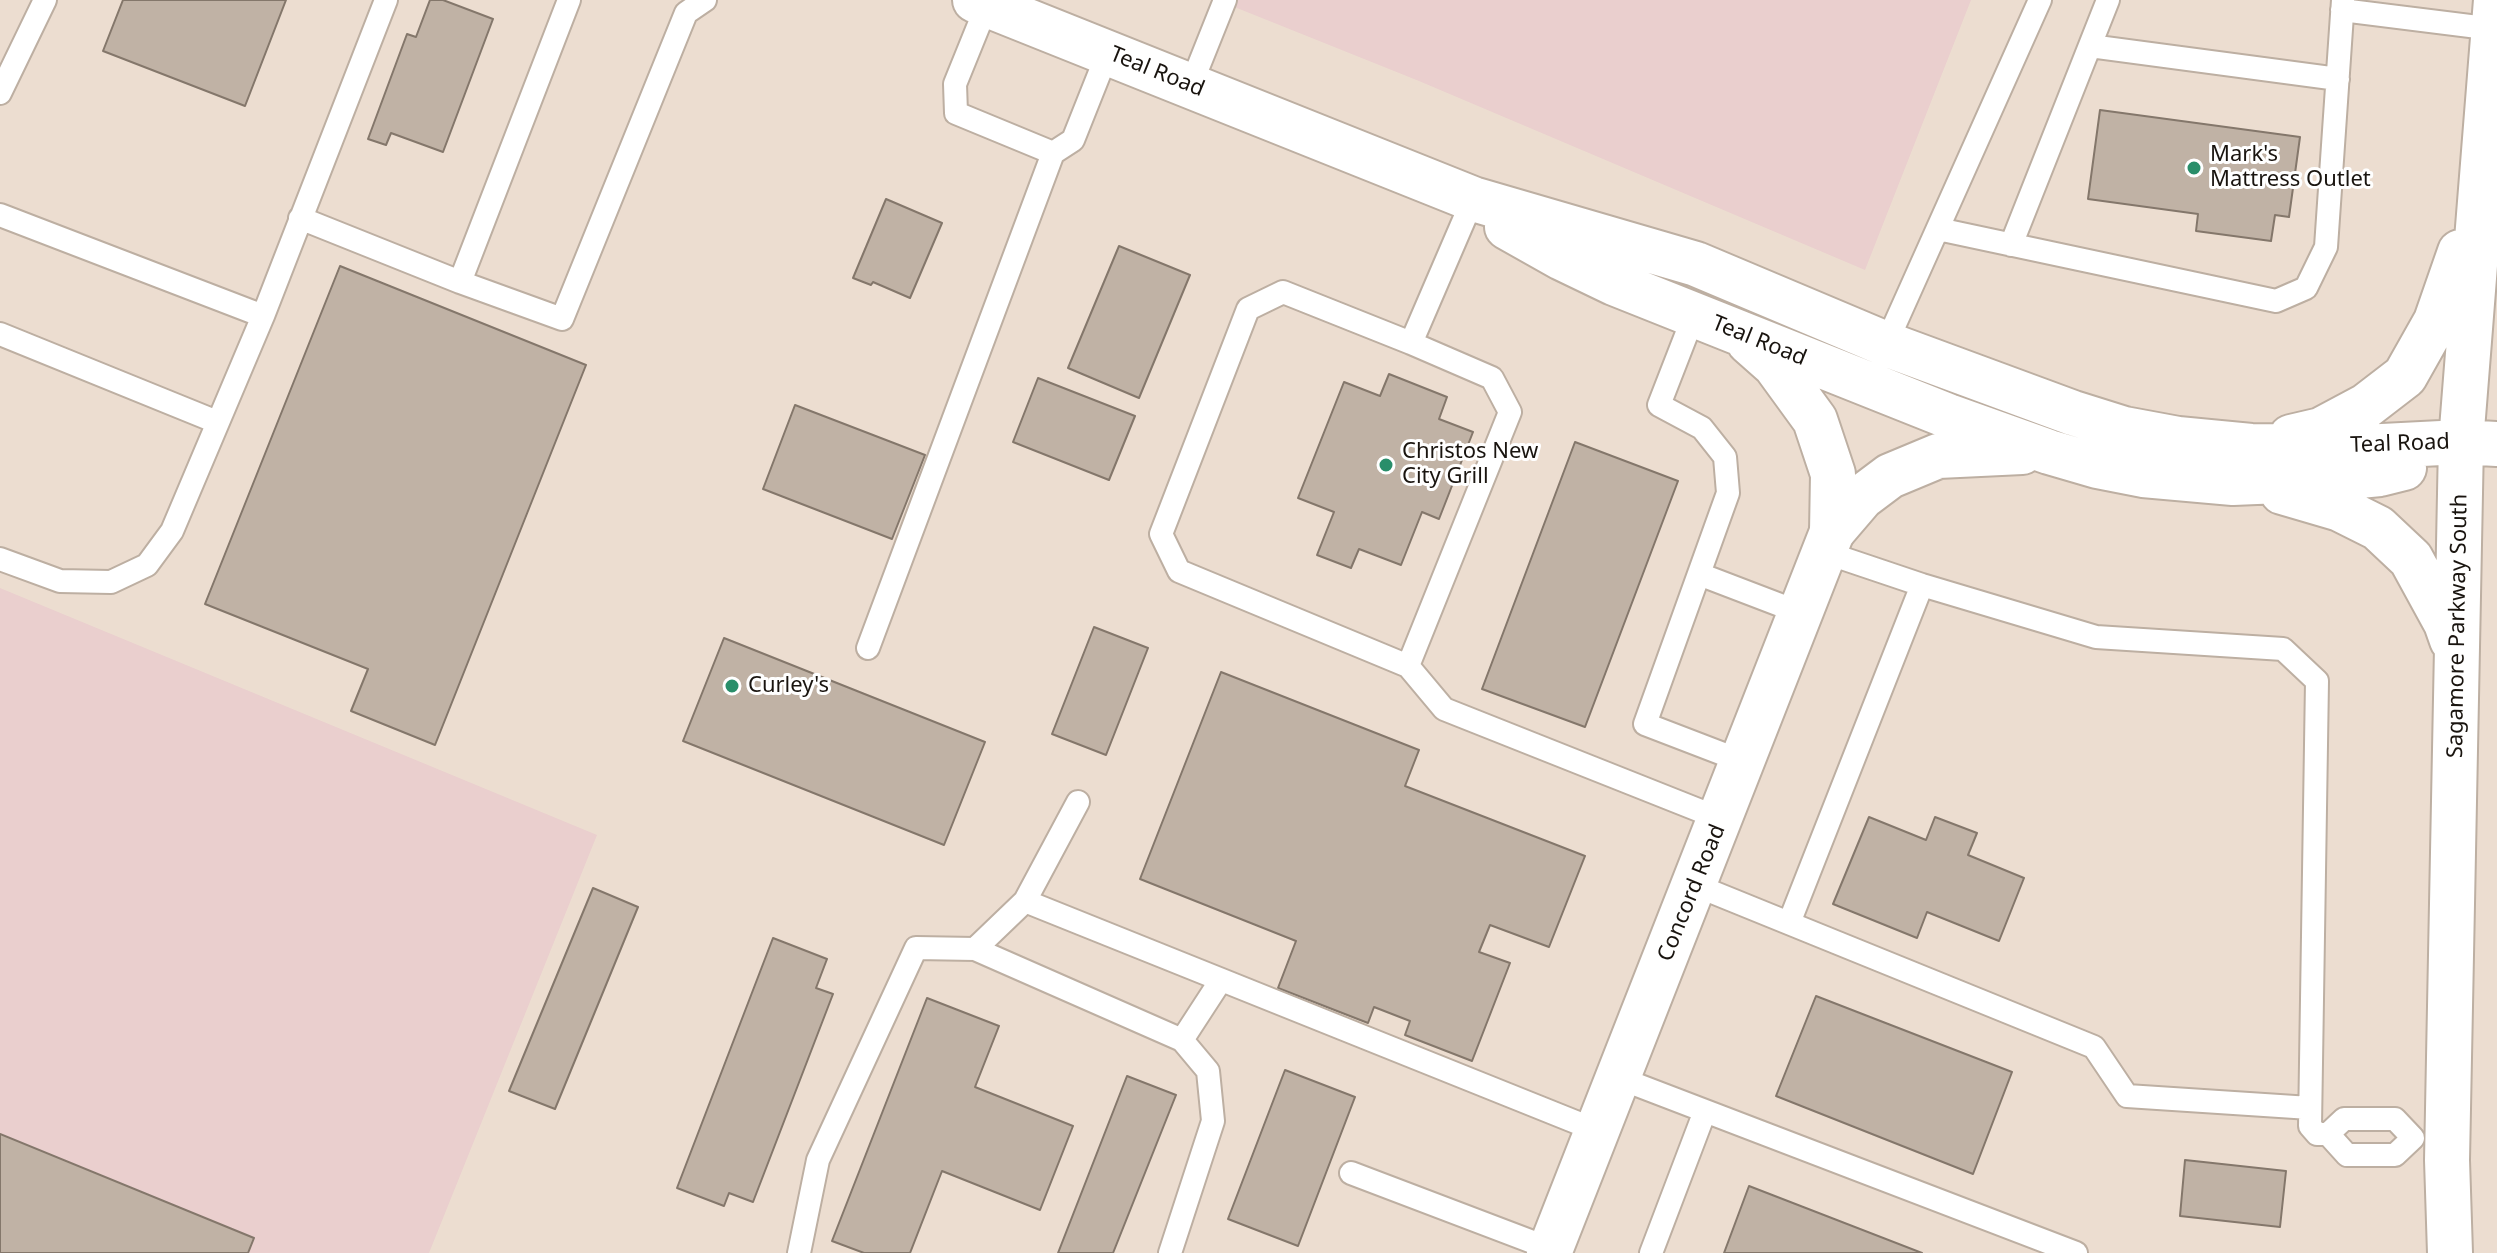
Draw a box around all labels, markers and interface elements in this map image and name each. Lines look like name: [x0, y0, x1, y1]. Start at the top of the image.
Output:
street label: Teal Road: [1106, 41, 1208, 103]
place label: Mark's Mattress Outlet: [2210, 142, 2371, 194]
marker: Mark's Mattress Outlet: [2185, 159, 2203, 177]
street label: Teal Road: [1708, 310, 1810, 372]
street label: Teal Road: [2350, 429, 2450, 459]
place label: Christos New City Grill: [1402, 439, 1538, 490]
marker: Christos New City Grill: [1377, 456, 1395, 474]
street label: Sagamore Parkway South: [2442, 494, 2474, 758]
place label: Curley's: [748, 673, 829, 699]
marker: Curley's: [723, 677, 741, 695]
street label: Concord Road: [1653, 821, 1731, 965]

